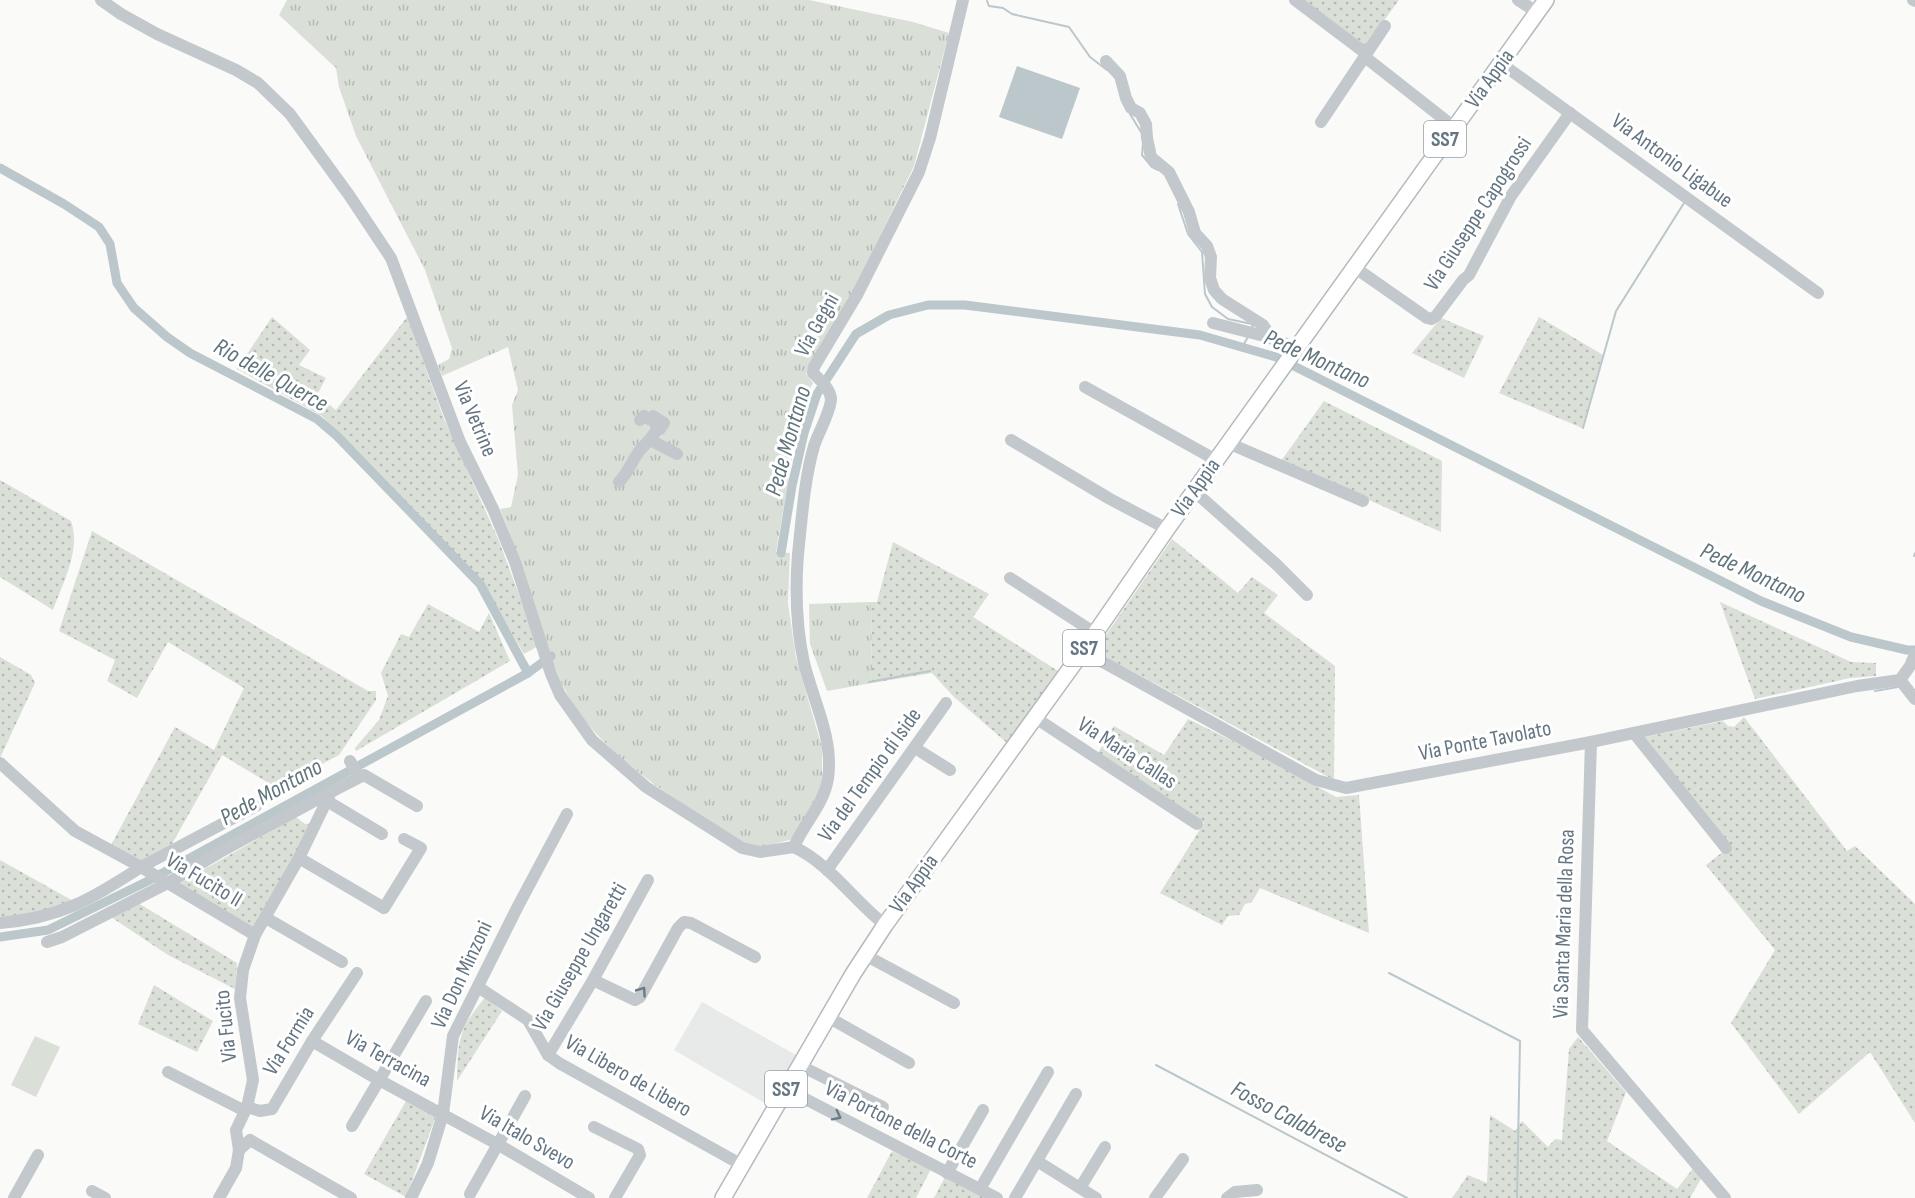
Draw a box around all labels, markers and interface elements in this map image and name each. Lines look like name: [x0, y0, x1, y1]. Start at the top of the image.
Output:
street label: Via Appia: [1460, 44, 1520, 114]
street label: Via Antonio Ligabue: [1606, 108, 1738, 214]
road number: SS7: [1424, 121, 1466, 157]
street label: Via Giuseppe Capogrossi: [1418, 132, 1538, 296]
street label: Via Gegni: [789, 289, 845, 361]
water label: Pede Montano: [1260, 323, 1375, 395]
water label: Rio delle Querce: [209, 332, 333, 418]
street label: Via Vetrine: [447, 377, 503, 461]
water label: Pede Montano: [759, 383, 818, 499]
street label: Via Appia: [1166, 453, 1226, 523]
water label: Pede Montano: [1696, 536, 1810, 610]
road number: SS7: [1063, 630, 1105, 666]
street label: Via del Tempio di Iside: [812, 703, 928, 847]
street label: Via Maria Callas: [1072, 711, 1182, 795]
street label: Via Ponte Tavolato: [1417, 715, 1553, 767]
water label: Pede Montano: [215, 752, 328, 832]
street label: Via Santa Maria della Rosa: [1547, 829, 1581, 1019]
street label: Via Fucito II: [161, 847, 247, 913]
street label: Via Appia: [884, 849, 944, 919]
street label: Via Giuseppe Ungaretti: [527, 878, 633, 1036]
street label: Via Don Minzoni: [425, 917, 499, 1033]
one-way arrow: [635, 986, 646, 997]
street label: Via Fucito: [209, 989, 243, 1063]
street label: Via Formia: [257, 1002, 321, 1080]
street label: Via Terracina: [340, 1024, 436, 1094]
street label: Via Libero de Libero: [560, 1029, 696, 1123]
road number: SS7: [765, 1071, 807, 1107]
water label: Fosso Calabrese: [1226, 1074, 1352, 1160]
street label: Via Portone della Corte: [820, 1075, 982, 1175]
street label: Via Italo Svevo: [474, 1100, 580, 1176]
one-way arrow: [831, 1109, 842, 1120]

